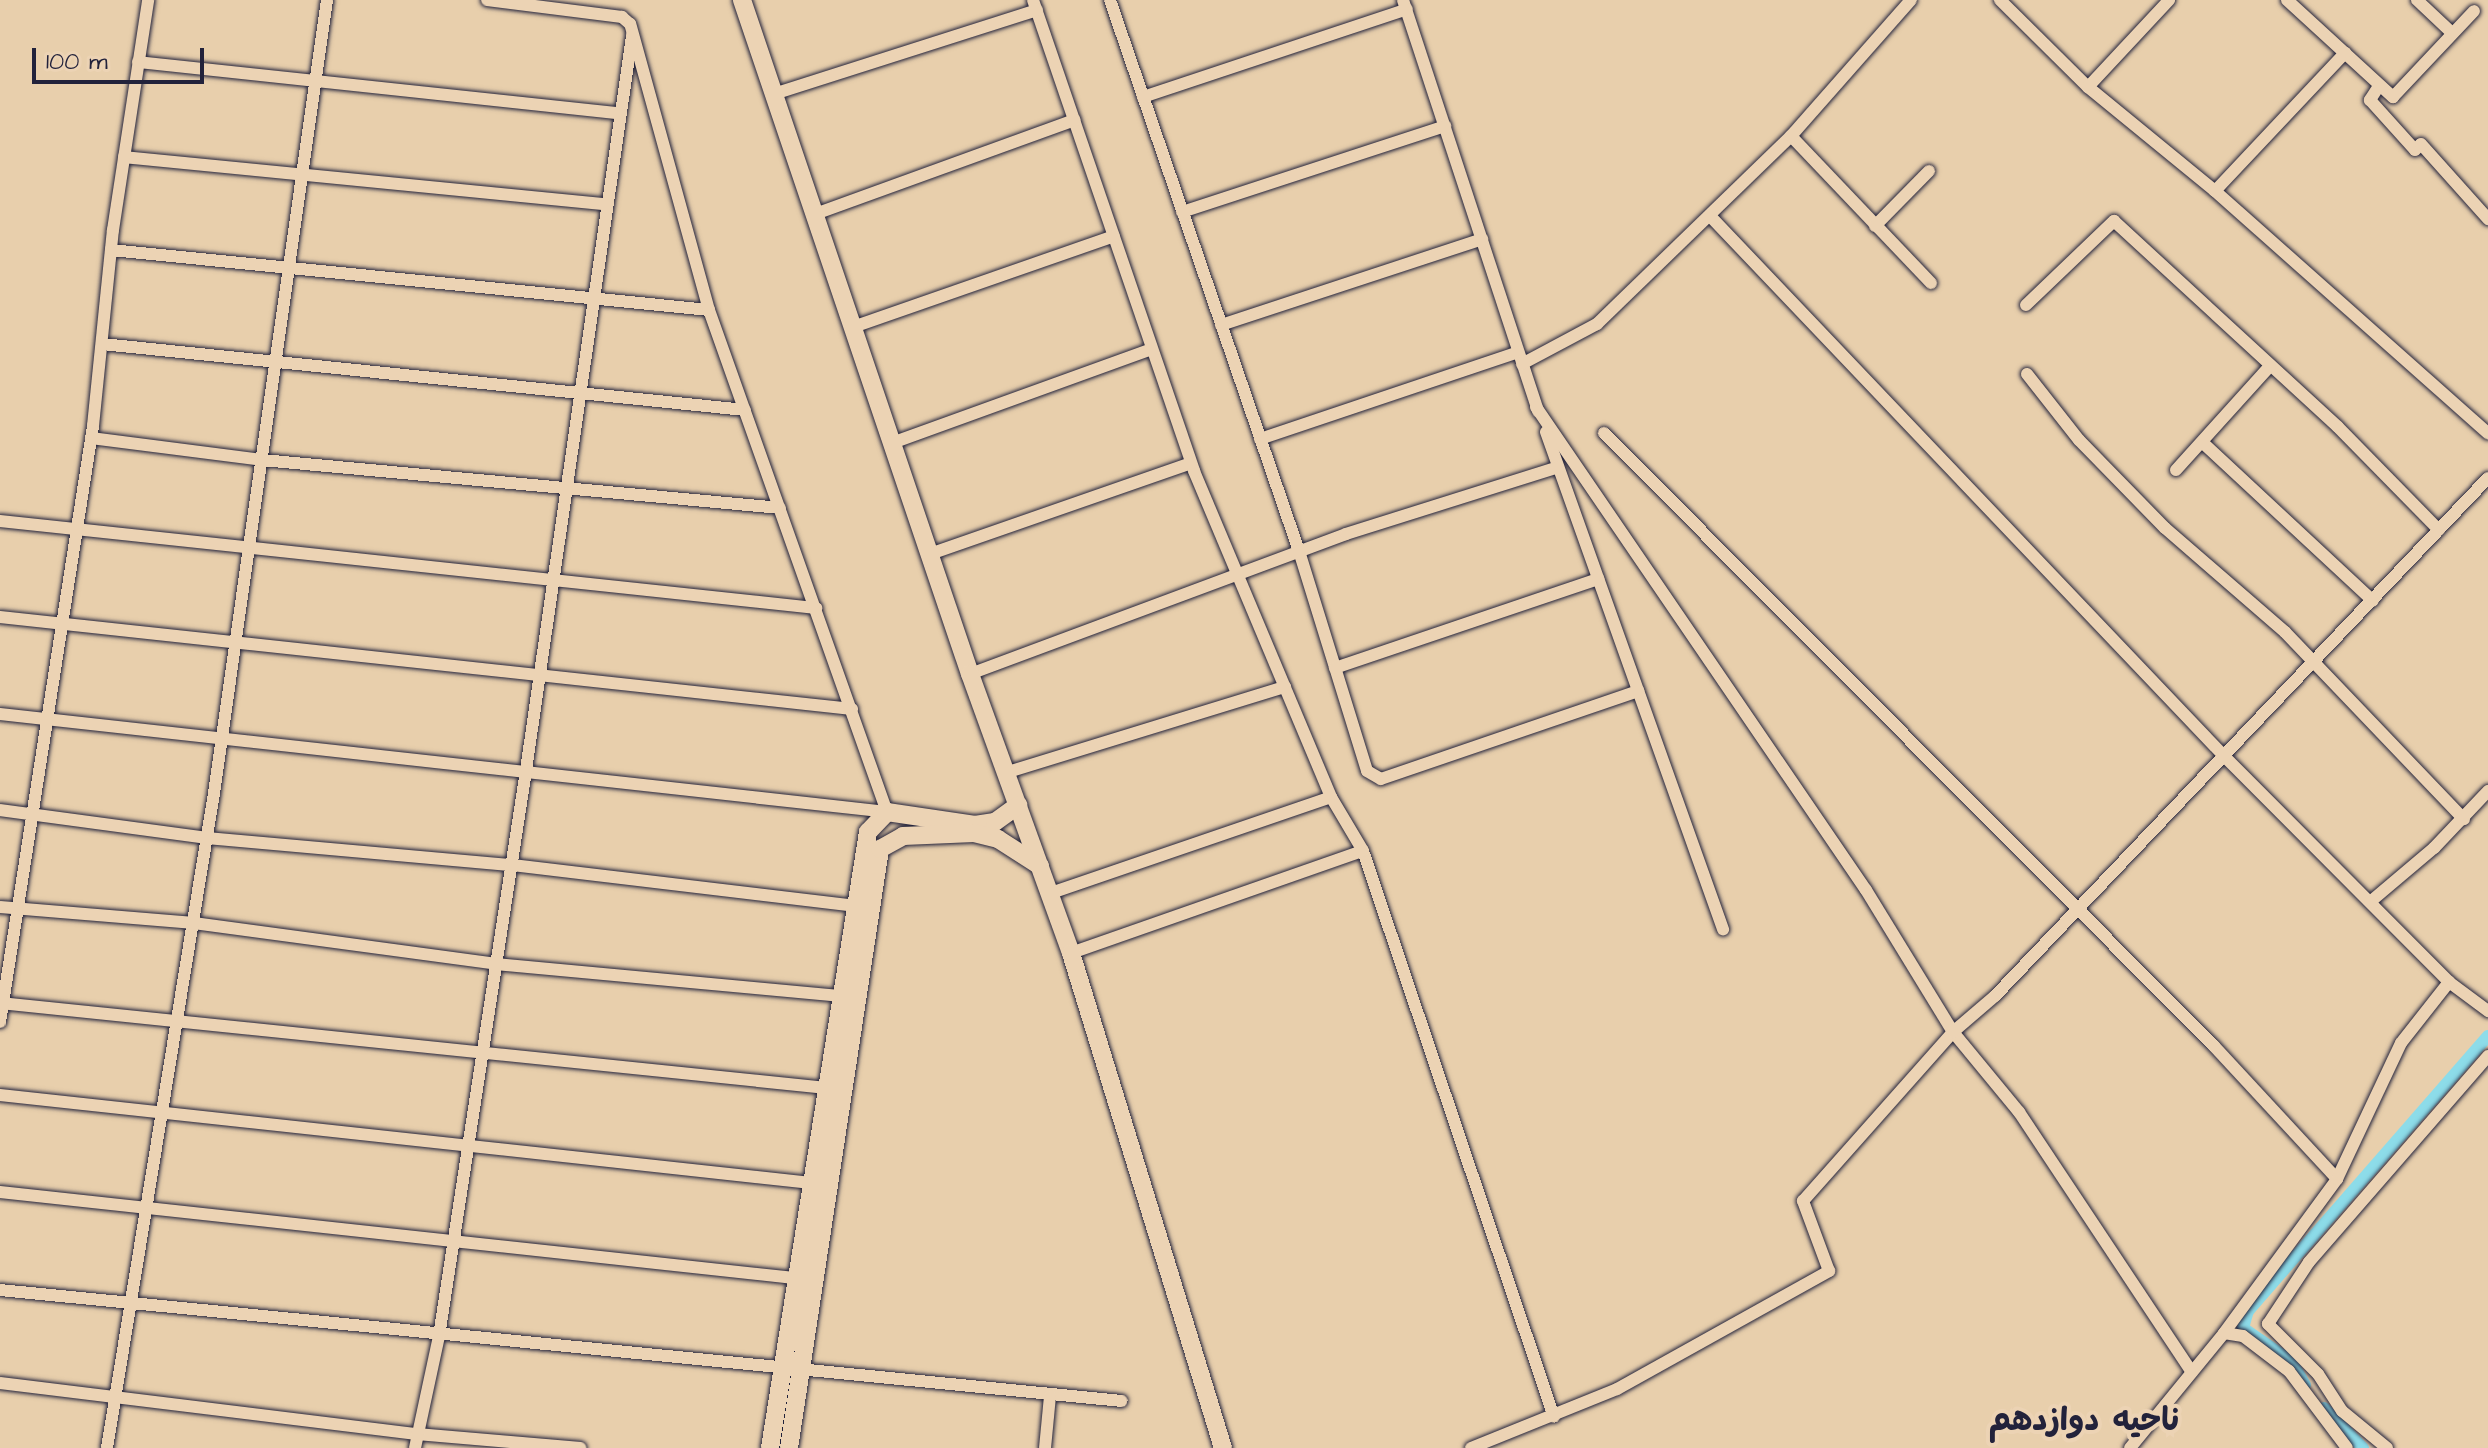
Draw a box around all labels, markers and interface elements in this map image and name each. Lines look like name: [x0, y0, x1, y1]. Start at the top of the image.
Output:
scale bar: [36, 32, 208, 82]
text: 100 m: [46, 45, 108, 79]
district label: ناحیه دوازدهم: [1989, 1402, 2179, 1440]

